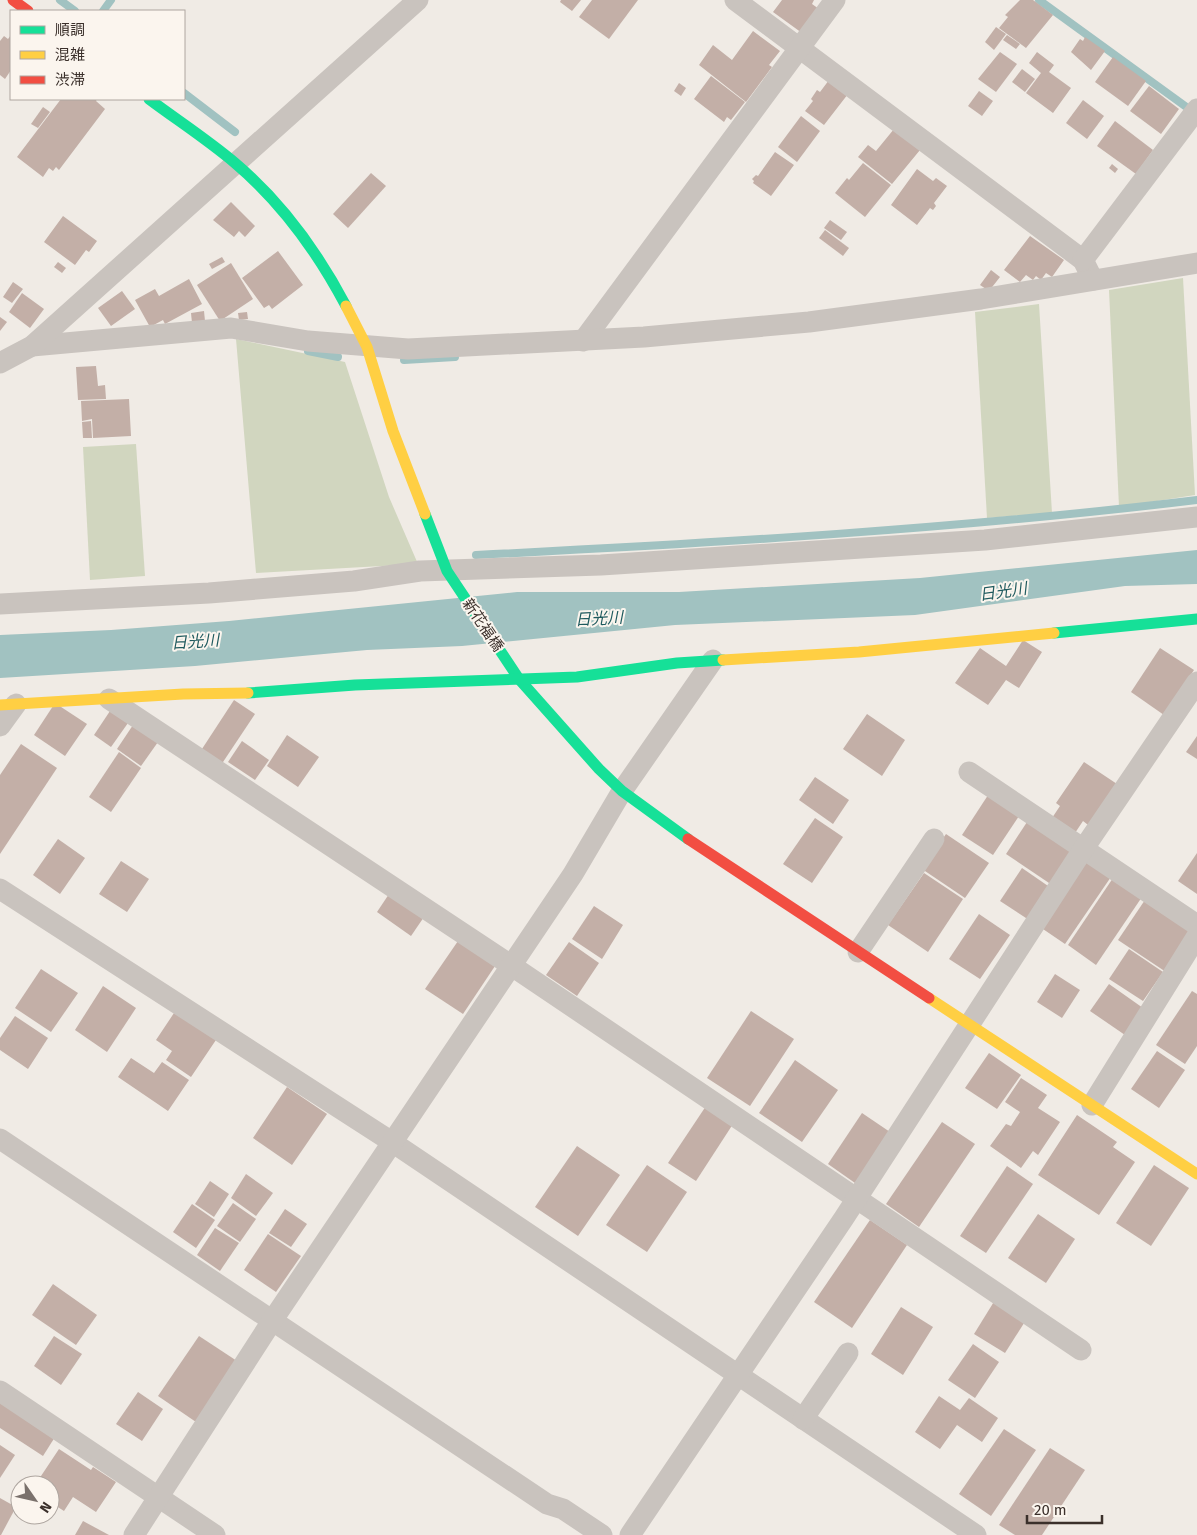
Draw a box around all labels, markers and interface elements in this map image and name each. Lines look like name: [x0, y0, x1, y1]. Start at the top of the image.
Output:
legend: [10, 10, 185, 100]
text: 順調: [55, 21, 85, 39]
text: 混雑: [55, 46, 85, 64]
text: 渋滞: [55, 71, 85, 89]
water label: 日光川: [978, 578, 1030, 604]
street label: 新花福橋: [459, 595, 507, 655]
water label: 日光川: [575, 608, 625, 629]
water label: 日光川: [170, 630, 222, 653]
north arrow: [10, 1475, 60, 1525]
scale bar: [1027, 1492, 1102, 1524]
text: N: [36, 1498, 55, 1516]
text: 20 m: [1034, 1501, 1067, 1519]

